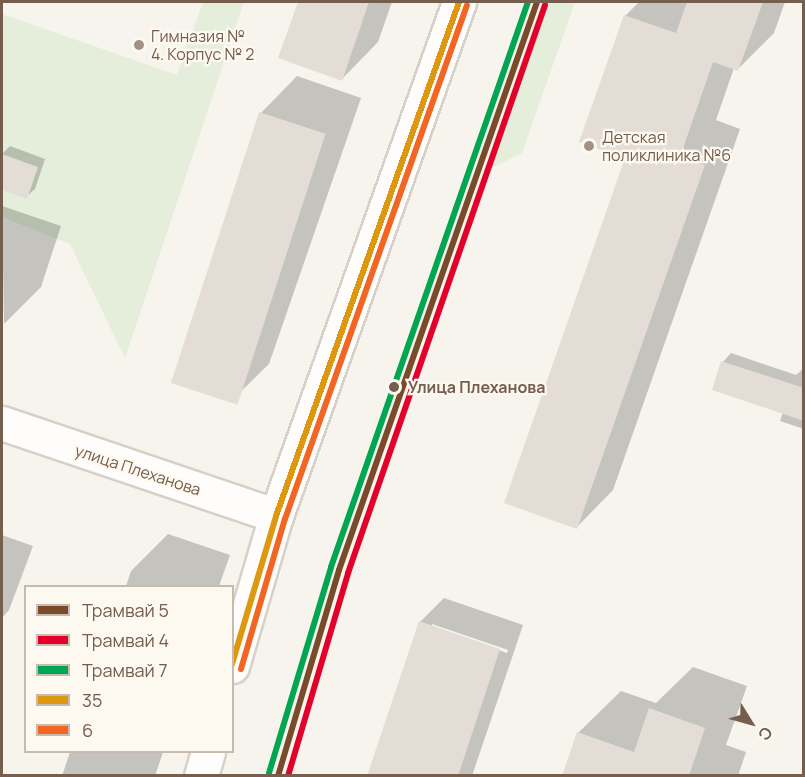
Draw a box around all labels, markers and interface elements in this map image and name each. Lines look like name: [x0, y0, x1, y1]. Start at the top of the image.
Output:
place label: Гимназия № 4. Корпус № 2: [151, 26, 254, 64]
marker: Гимназия № 4. Корпус № 2: [132, 38, 146, 52]
place label: Детская поликлиника №6: [602, 127, 731, 165]
marker: Детская поликлиника №6: [580, 137, 598, 155]
place label: Улица Плеханова: [408, 377, 546, 397]
marker: Улица Плеханова: [385, 378, 403, 396]
street label: улица Плеханова: [73, 441, 203, 499]
legend: [24, 585, 234, 753]
text: Трамвай 5: [82, 598, 169, 622]
text: Трамвай 4: [82, 628, 169, 652]
text: Трамвай 7: [82, 658, 167, 682]
text: 35: [82, 688, 102, 712]
north arrow: [721, 693, 781, 753]
text: 6: [82, 718, 93, 742]
text: С: [753, 722, 778, 745]

